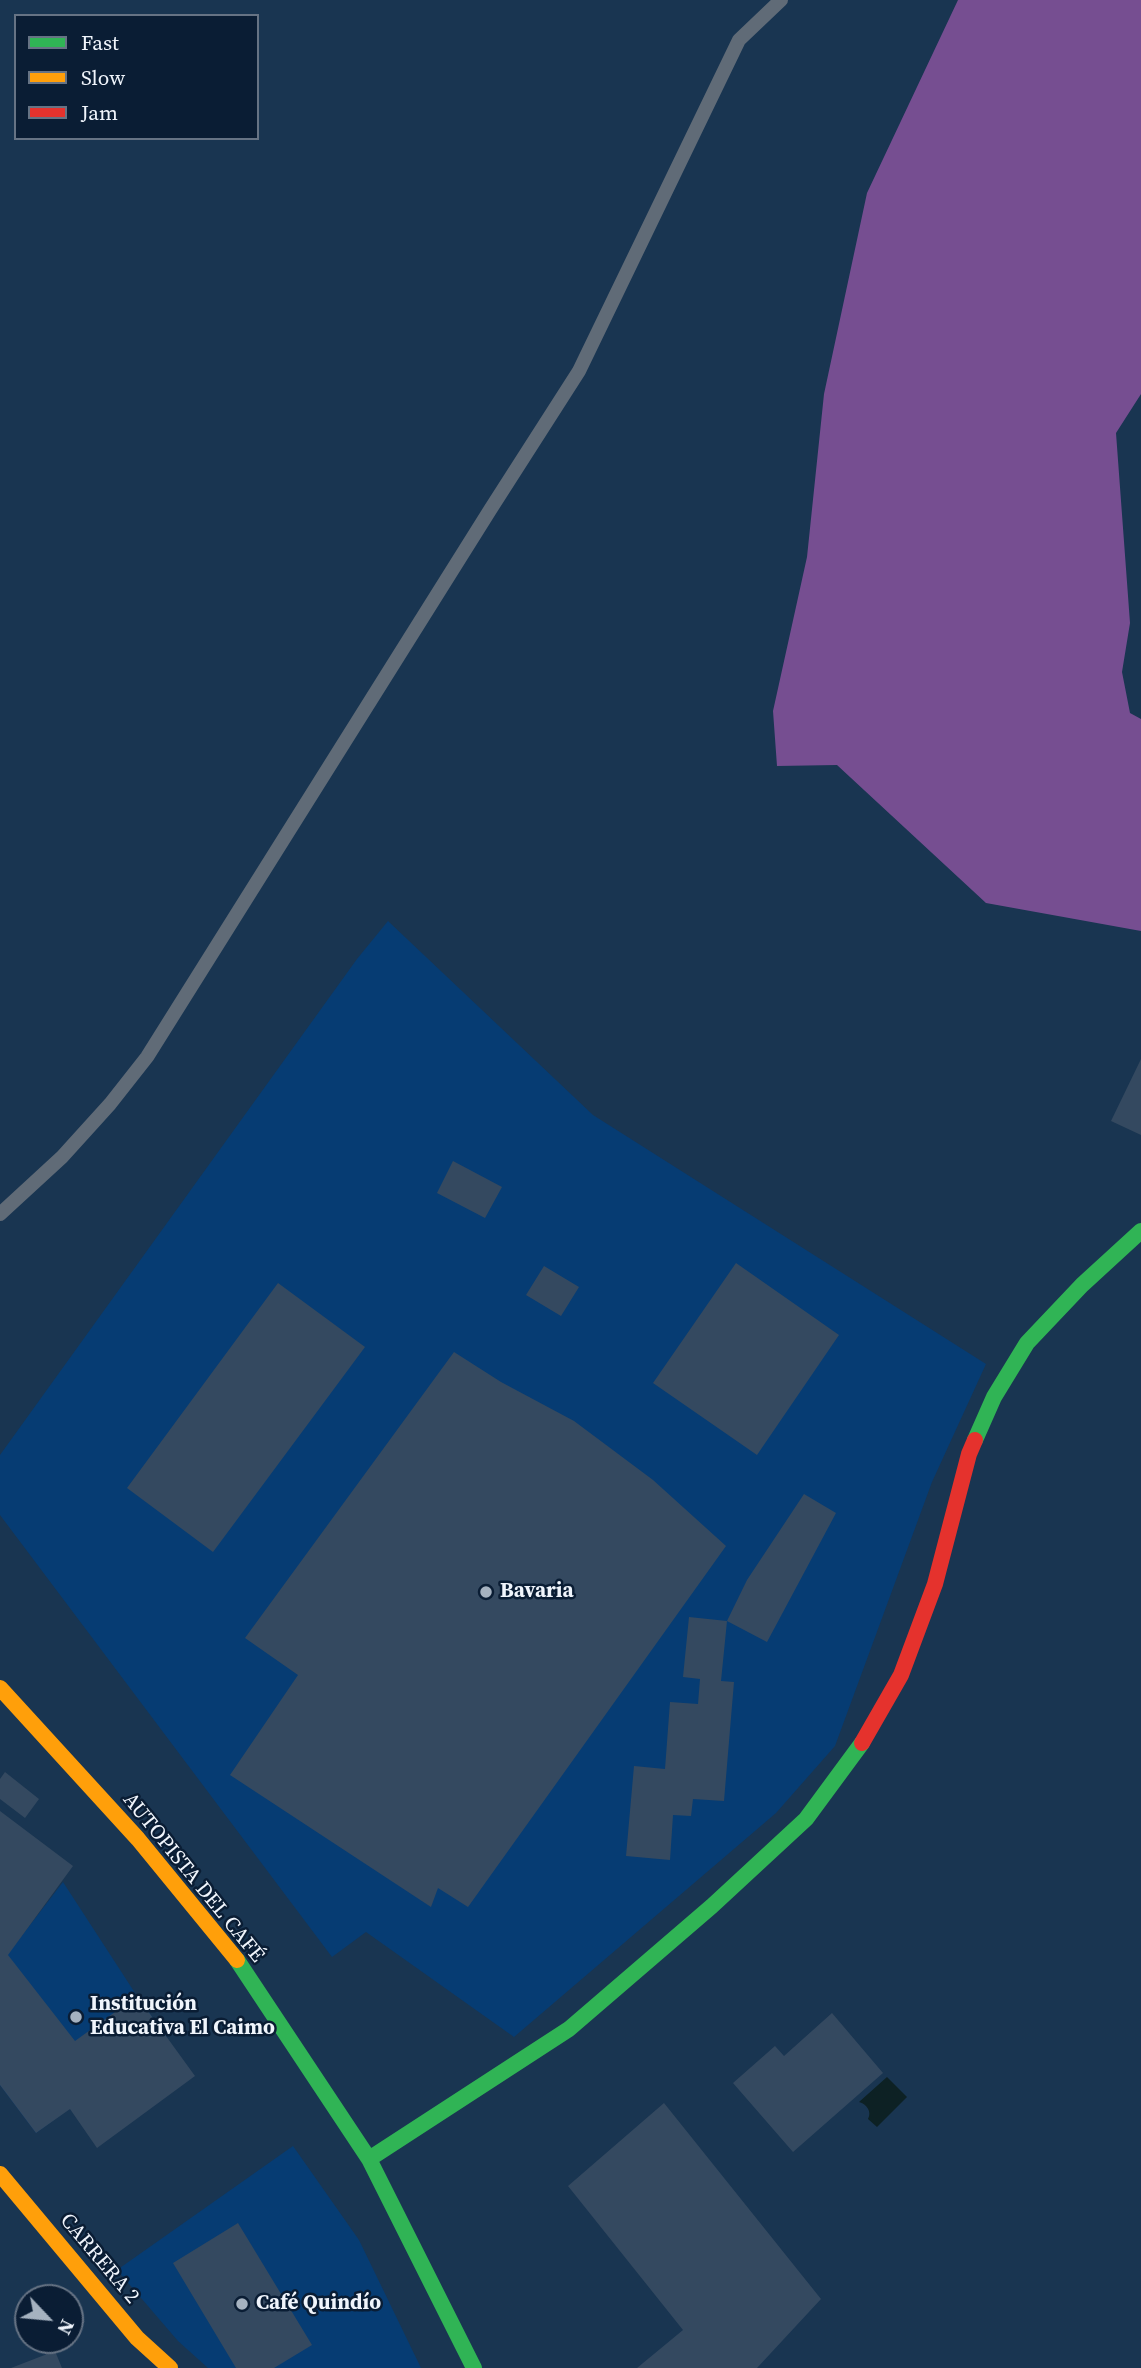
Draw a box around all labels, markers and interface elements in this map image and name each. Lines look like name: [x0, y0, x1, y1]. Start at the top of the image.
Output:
legend: [14, 14, 259, 140]
text: Fast: [81, 28, 119, 57]
text: Slow: [81, 63, 125, 92]
text: Jam: [81, 98, 118, 127]
place label: Bavaria: [500, 1579, 574, 1605]
marker: Bavaria: [478, 1584, 494, 1600]
street label: AUTOPISTA DEL CAFÉ: [117, 1788, 269, 1968]
place label: Institución Educativa El Caimo: [90, 1992, 275, 2042]
marker: Institución Educativa El Caimo: [68, 2009, 84, 2025]
street label: CARRERA 2: [54, 2209, 144, 2309]
north arrow: [14, 2284, 84, 2354]
place label: Café Quindío: [256, 2291, 381, 2317]
marker: Café Quindío: [234, 2296, 250, 2312]
text: N: [51, 2315, 81, 2339]

